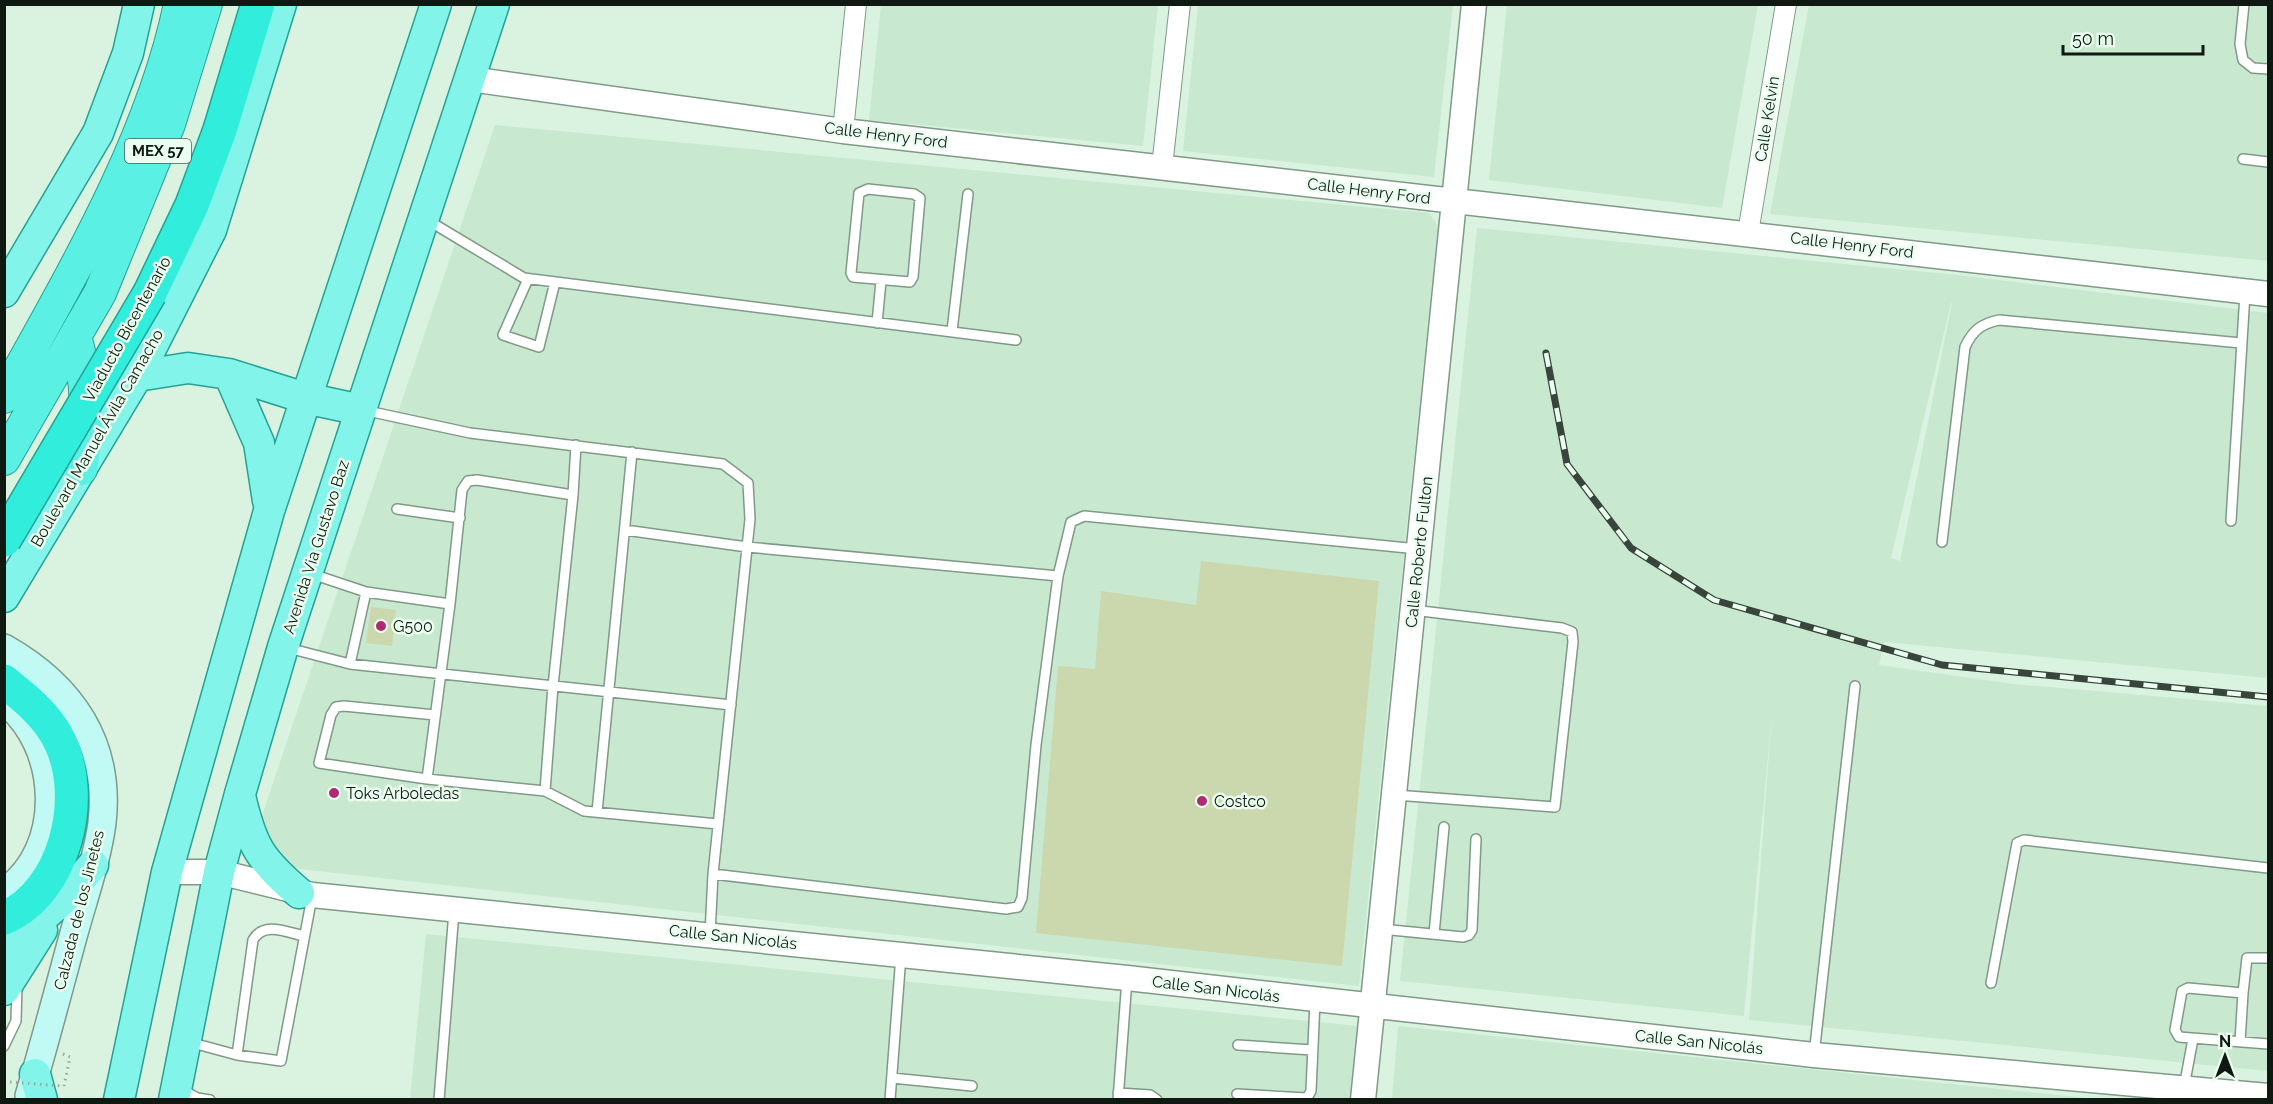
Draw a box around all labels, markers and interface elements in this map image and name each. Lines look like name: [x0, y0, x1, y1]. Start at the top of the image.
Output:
scale bar: [2063, 18, 2202, 56]
text: 50 m: [2072, 28, 2114, 49]
street label: Calle Kelvin: [1751, 75, 1783, 163]
street label: Calle Henry Ford: [823, 118, 949, 152]
road number: MEX 57: [125, 139, 191, 163]
street label: Calle Henry Ford: [1306, 174, 1432, 208]
street label: Calle Henry Ford: [1789, 228, 1915, 262]
street label: Viaducto Bicentenario: [79, 253, 175, 405]
street label: Boulevard Manuel Ávila Camacho: [26, 325, 167, 550]
street label: Avenida Via Gustavo Baz: [279, 458, 353, 636]
street label: Calle Roberto Fulton: [1402, 475, 1436, 629]
place label: G500: [393, 617, 433, 636]
marker: G500: [374, 619, 388, 633]
place label: Toks Arboledas: [346, 784, 460, 803]
marker: Toks Arboledas: [327, 786, 341, 800]
place label: Costco: [1214, 792, 1266, 811]
marker: Costco: [1195, 794, 1209, 808]
street label: Calzada de los Jinetes: [50, 828, 108, 992]
street label: Calle San Nicolás: [668, 921, 798, 953]
street label: Calle San Nicolás: [1151, 972, 1281, 1006]
street label: Calle San Nicolás: [1634, 1026, 1764, 1058]
north arrow: [2195, 1026, 2255, 1086]
text: N: [2219, 1032, 2231, 1051]

